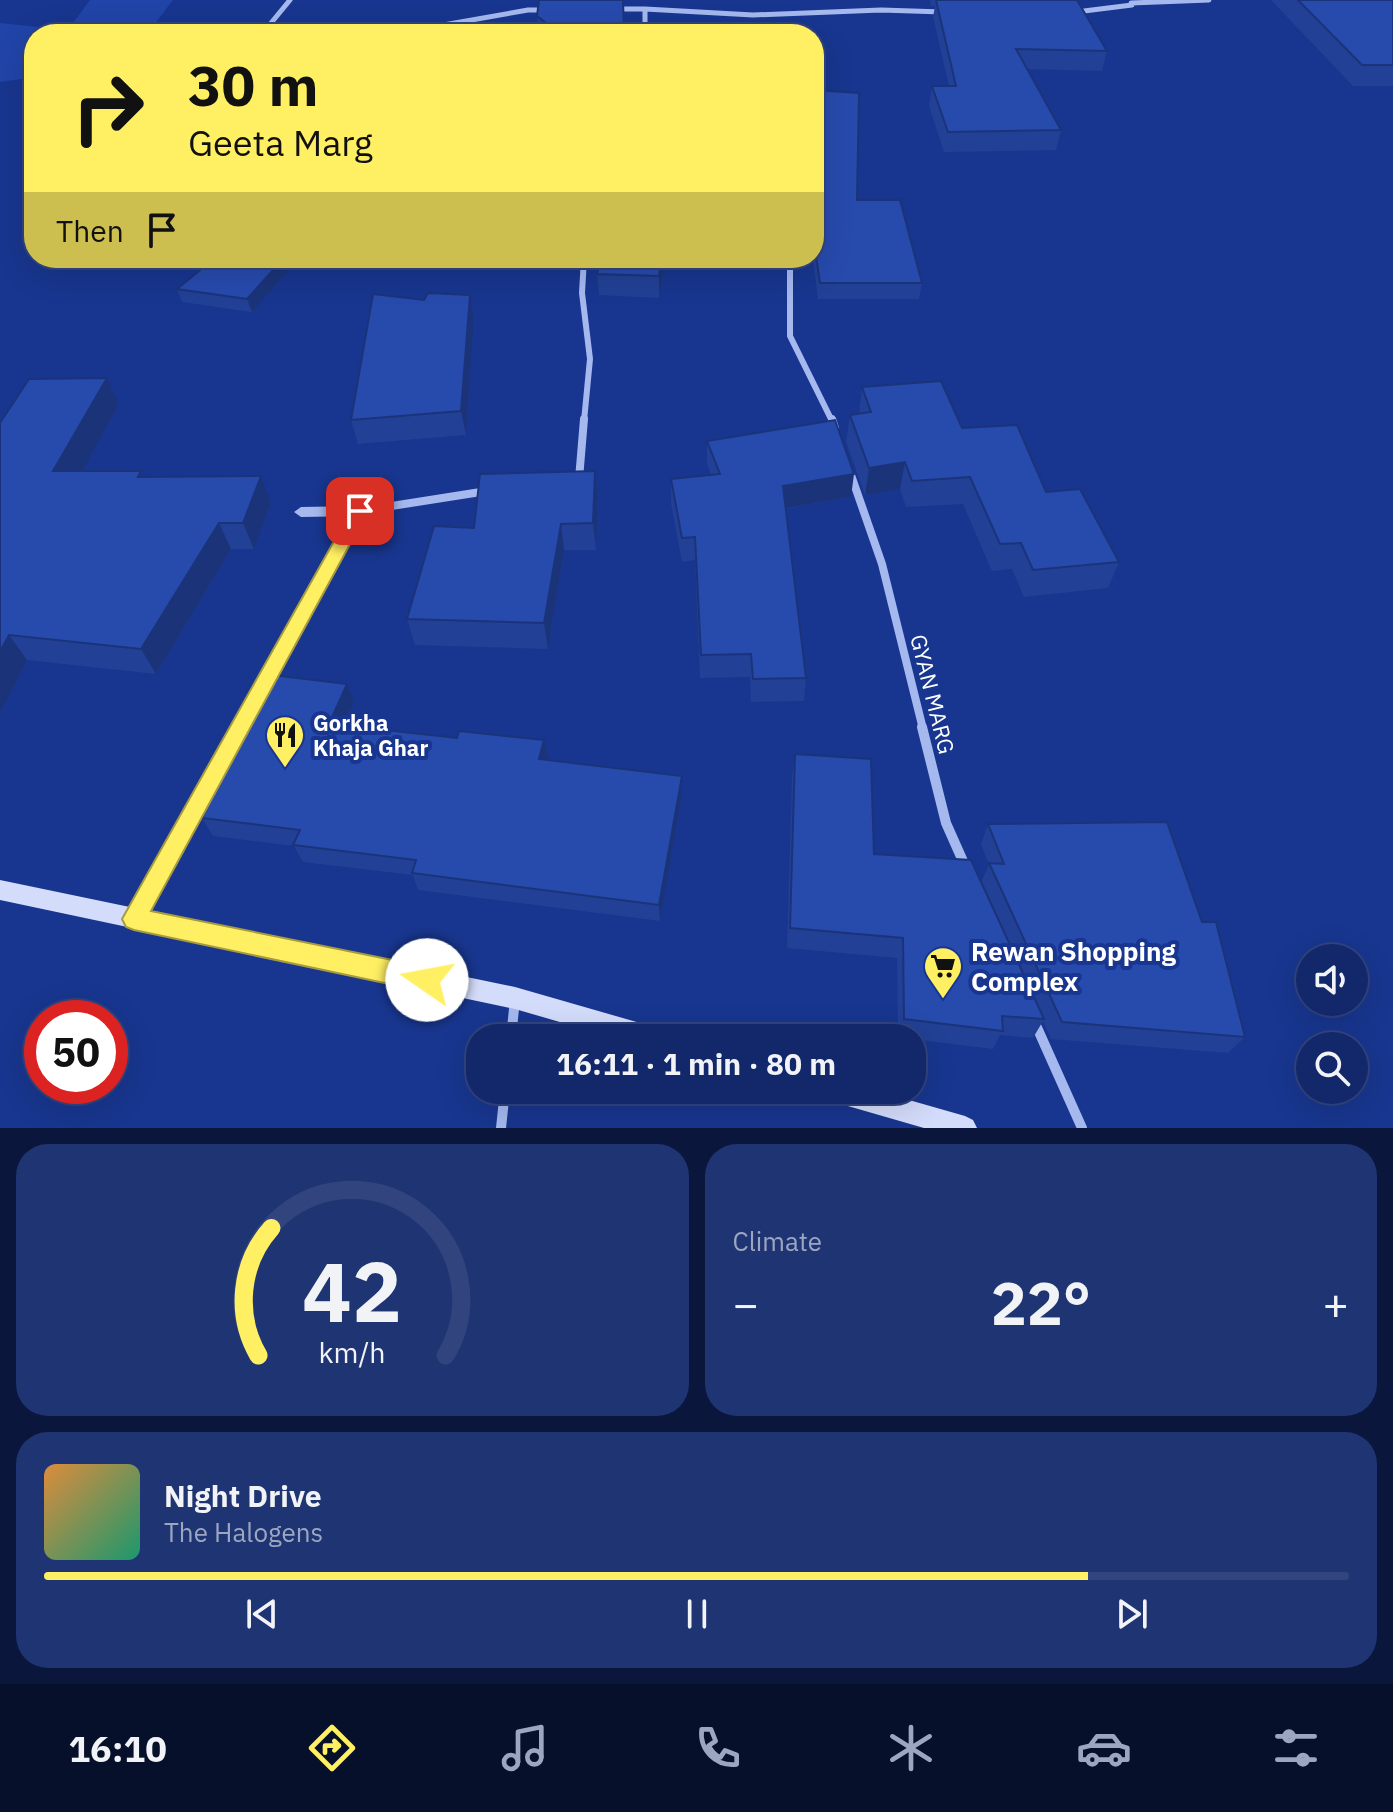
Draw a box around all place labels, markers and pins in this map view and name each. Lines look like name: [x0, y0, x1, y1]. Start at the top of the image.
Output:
pin: [326, 477, 394, 545]
place label: Gorkha Khaja Ghar: [313, 708, 428, 762]
restaurant icon: Gorkha Khaja Ghar: [264, 714, 306, 769]
place label: Rewan Shopping Complex: [971, 934, 1176, 998]
supermarket icon: Rewan Shopping Complex: [922, 945, 964, 1000]

